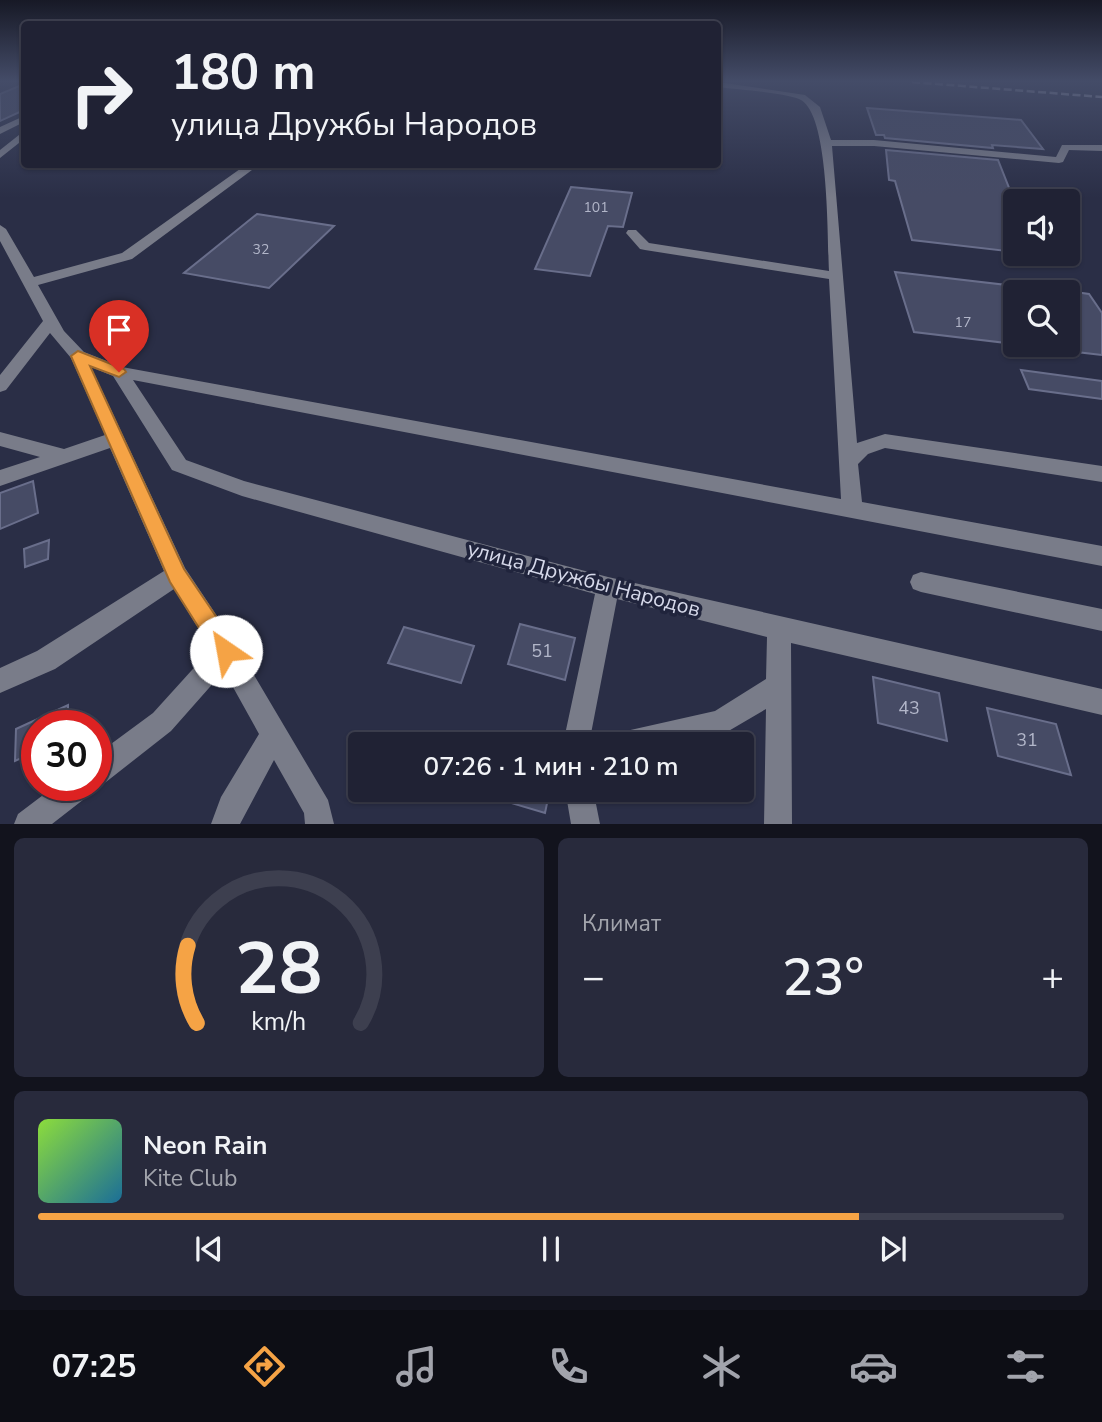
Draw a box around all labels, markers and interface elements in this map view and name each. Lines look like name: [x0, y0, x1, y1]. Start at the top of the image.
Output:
text: 180 m: [171, 39, 315, 106]
icon: right: [56, 49, 147, 140]
text: улица Дружбы Народов: [171, 103, 537, 146]
map controls: [1003, 189, 1080, 357]
button: sound: [1003, 189, 1080, 266]
house number: 101: [583, 198, 609, 217]
house number: 32: [253, 240, 269, 259]
button: search: [1003, 280, 1080, 357]
pin: [89, 300, 149, 372]
icon: arrive: [100, 311, 138, 349]
house number: 17: [955, 313, 971, 332]
street label: улица Дружбы Народов: [464, 534, 704, 624]
position arrow: [189, 614, 263, 688]
house number: 51: [531, 639, 553, 663]
house number: 43: [898, 696, 920, 720]
speed limit sign: 30: [21, 710, 112, 801]
house number: 31: [1016, 728, 1038, 752]
text: 07:26 · 1 мин · 210 m: [423, 749, 679, 784]
text: Климат: [582, 908, 661, 939]
text: 28: [235, 920, 323, 1020]
text: 23°: [782, 942, 864, 1013]
text: −: [582, 952, 605, 1003]
text: +: [1041, 952, 1064, 1003]
text: km/h: [251, 1005, 307, 1039]
text: Neon Rain: [143, 1128, 268, 1163]
text: Kite Club: [143, 1163, 237, 1194]
icon: previous: [190, 1230, 228, 1268]
icon: pause: [532, 1230, 570, 1268]
icon: next: [874, 1230, 912, 1268]
icon: directions: [240, 1342, 289, 1391]
icon: music: [392, 1342, 441, 1391]
icon: phone: [544, 1342, 593, 1391]
icon: climate: [697, 1342, 746, 1391]
icon: car: [849, 1342, 898, 1391]
icon: filters: [1001, 1342, 1050, 1391]
text: 07:25: [52, 1345, 136, 1388]

